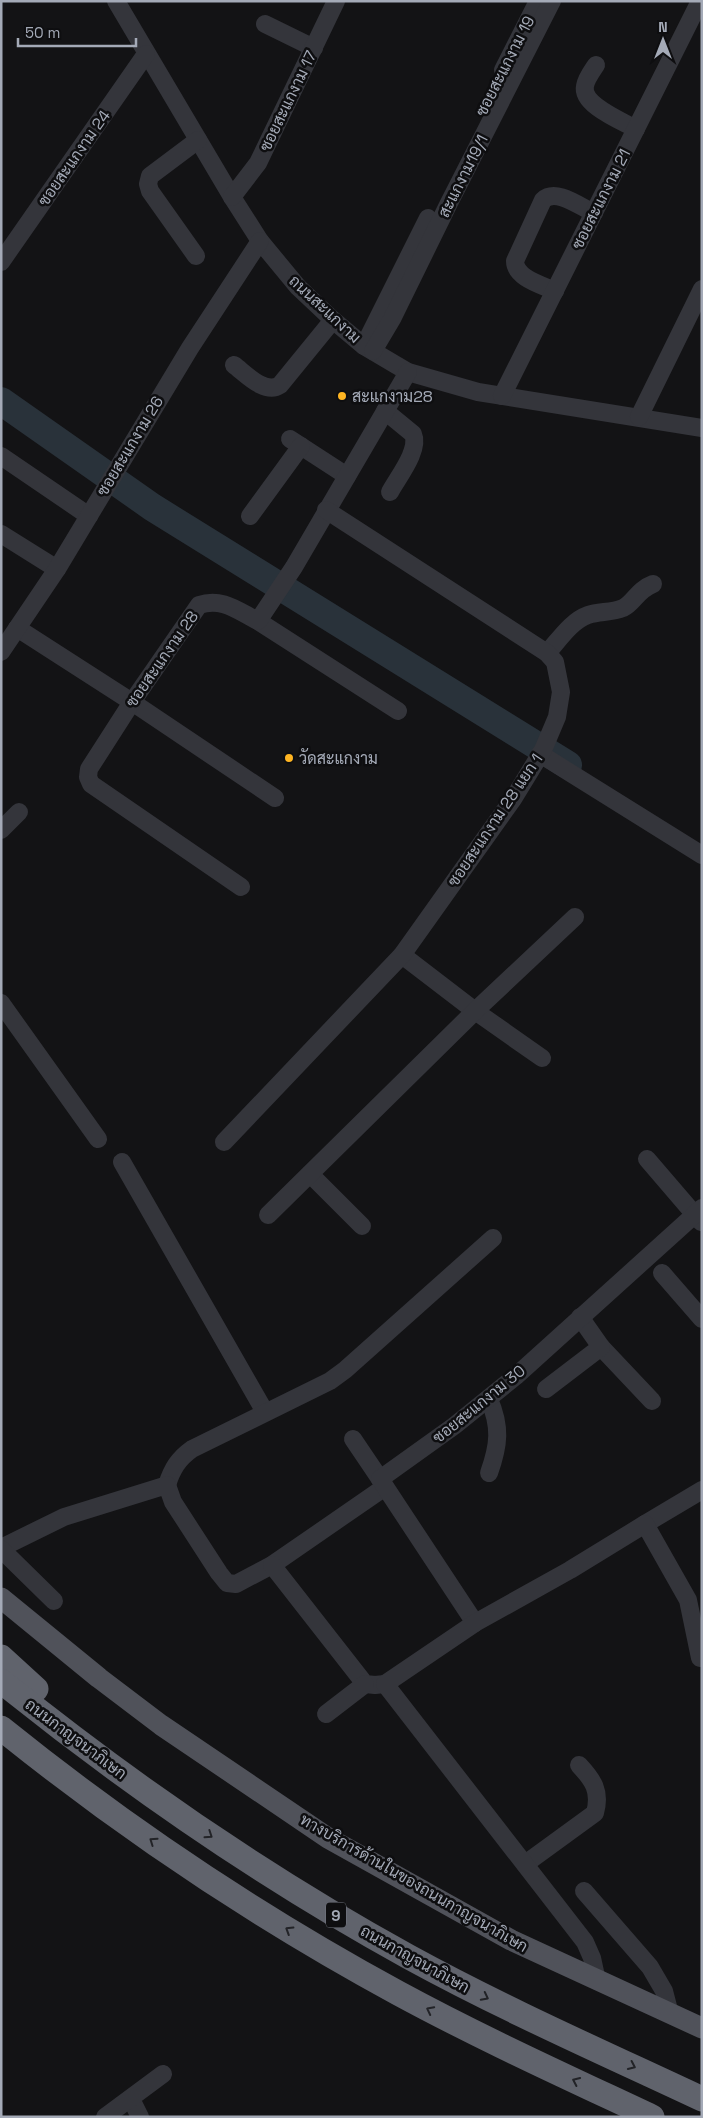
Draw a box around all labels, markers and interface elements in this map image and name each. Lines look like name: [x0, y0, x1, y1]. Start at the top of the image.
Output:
street label: ซอยสะแกงาม 19: [471, 12, 539, 120]
scale bar: [18, 15, 135, 47]
north arrow: [638, 15, 688, 65]
text: N: [658, 18, 668, 36]
text: 50 m: [25, 23, 60, 42]
street label: ซอยสะแกงาม 17: [255, 47, 321, 155]
street label: ซอยสะแกงาม 24: [33, 106, 115, 210]
street label: สะแกงาม19/1: [433, 131, 493, 221]
street label: ซอยสะแกงาม 21: [567, 145, 635, 253]
street label: ถนนสะแกงาม: [285, 270, 365, 348]
place label: สะแกงาม28: [352, 386, 433, 407]
marker: สะแกงาม28: [336, 390, 348, 402]
street label: ซอยสะแกงาม 26: [92, 392, 168, 500]
street label: ซอยสะแกงาม 28: [121, 607, 203, 711]
place label: วัดสะแกงาม: [299, 748, 378, 769]
street label: ซอยสะแกงาม 28 แยก 1: [443, 750, 547, 890]
marker: วัดสะแกงาม: [283, 752, 295, 764]
street label: ซอยสะแกงาม 30: [428, 1360, 530, 1448]
street label: ถนนกาญจนาภิเษก: [21, 1694, 131, 1784]
street label: ทางบริการด้านในของถนนกาญจนาภิเษก: [296, 1808, 532, 1957]
one-way arrow: [203, 1829, 213, 1838]
one-way arrow: [149, 1838, 159, 1847]
road number: 9: [326, 1902, 346, 1928]
street label: ถนนกาญจนาภิเษก: [357, 1920, 473, 1998]
one-way arrow: [285, 1926, 294, 1936]
one-way arrow: [479, 1991, 488, 2001]
one-way arrow: [426, 2006, 435, 2016]
one-way arrow: [627, 2060, 636, 2070]
one-way arrow: [572, 2077, 581, 2088]

